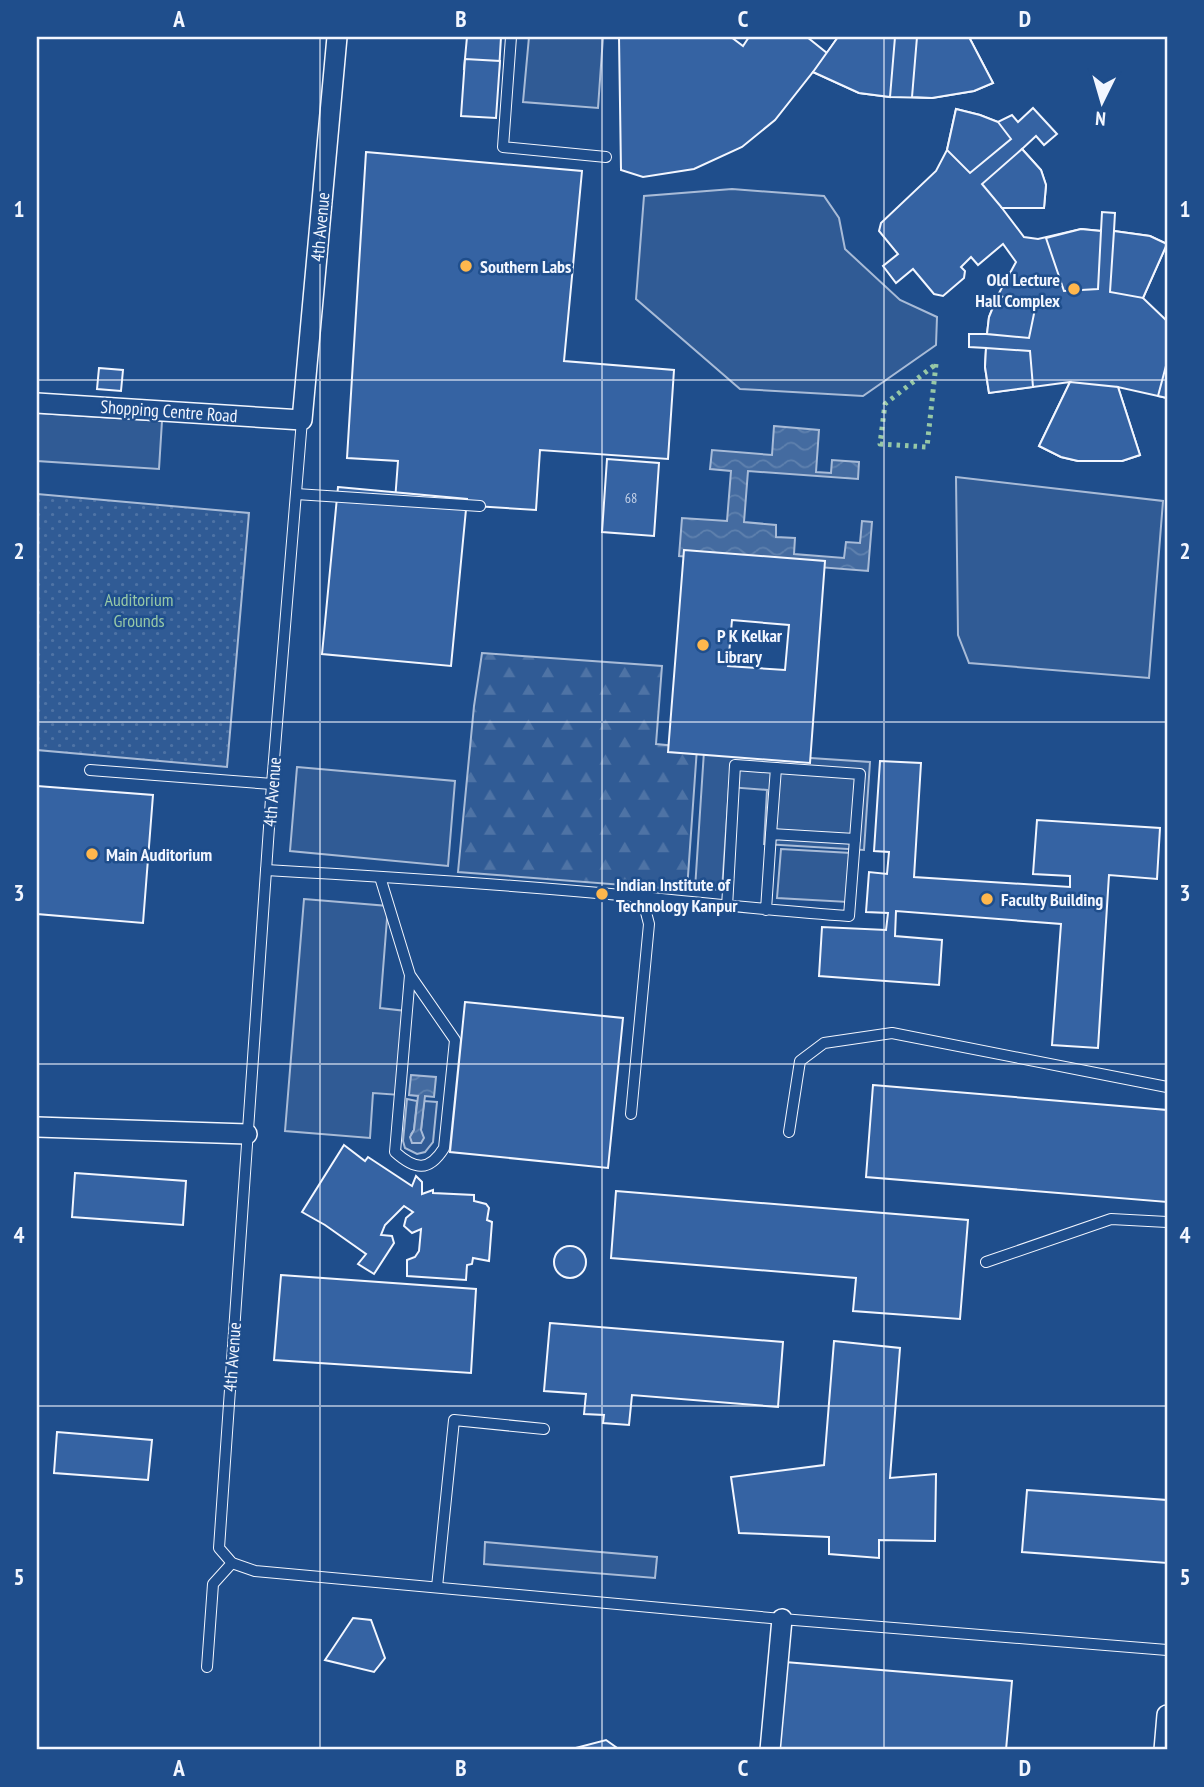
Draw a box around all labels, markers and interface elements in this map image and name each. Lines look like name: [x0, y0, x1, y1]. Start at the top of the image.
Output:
text: A: [172, 4, 185, 33]
text: B: [455, 4, 467, 33]
text: C: [738, 4, 749, 33]
text: D: [1019, 4, 1031, 33]
north arrow: [1068, 66, 1138, 136]
text: N: [1094, 107, 1107, 131]
street label: 4th Avenue: [306, 191, 334, 263]
text: 1: [14, 194, 25, 223]
text: 1: [1180, 194, 1191, 223]
place label: Southern Labs: [480, 255, 571, 278]
marker: Southern Labs: [458, 258, 474, 274]
place label: Old Lecture Hall Complex: [975, 268, 1060, 312]
marker: Old Lecture Hall Complex: [1066, 281, 1082, 297]
street label: Shopping Centre Road: [100, 395, 238, 427]
house number: 68: [625, 489, 637, 507]
text: 2: [14, 536, 25, 565]
text: 2: [1180, 536, 1191, 565]
park label: Auditorium Grounds: [105, 588, 173, 632]
place label: P K Kelkar Library: [717, 624, 783, 668]
marker: P K Kelkar Library: [695, 637, 711, 653]
street label: 4th Avenue: [258, 756, 286, 828]
place label: Main Auditorium: [106, 843, 212, 866]
marker: Main Auditorium: [84, 846, 100, 862]
place label: Indian Institute of Technology Kanpur: [616, 873, 738, 917]
text: 3: [14, 878, 25, 907]
text: 3: [1180, 878, 1191, 907]
marker: Indian Institute of Technology Kanpur: [594, 886, 610, 902]
place label: Faculty Building: [1001, 888, 1103, 911]
marker: Faculty Building: [979, 891, 995, 907]
text: 4: [14, 1220, 25, 1249]
text: 4: [1180, 1220, 1191, 1249]
street label: 4th Avenue: [218, 1321, 246, 1393]
text: 5: [14, 1562, 25, 1591]
text: 5: [1180, 1562, 1191, 1591]
text: A: [172, 1753, 185, 1782]
text: B: [455, 1753, 467, 1782]
text: C: [738, 1753, 749, 1782]
text: D: [1019, 1753, 1031, 1782]

